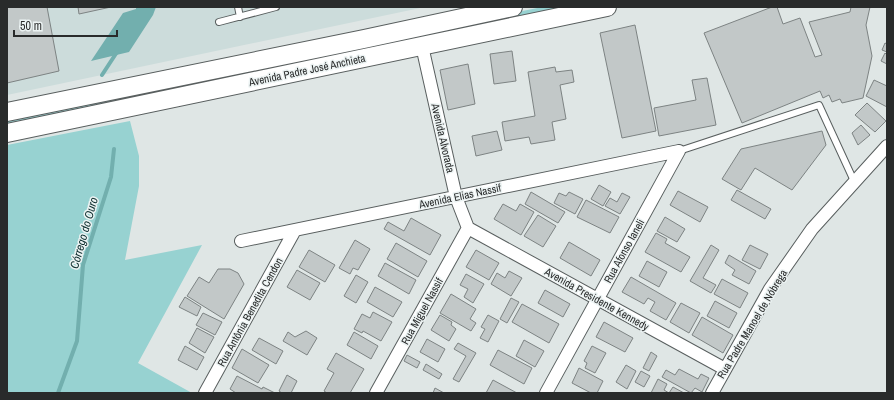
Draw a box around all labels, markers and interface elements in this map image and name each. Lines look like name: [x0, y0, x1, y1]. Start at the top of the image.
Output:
scale bar: [14, 12, 117, 38]
text: 50 m: [20, 18, 42, 34]
street label: Avenida Padre José Anchieta: [247, 51, 367, 89]
street label: Avenida Alvorada: [428, 101, 458, 174]
street label: Avenida Elias Nassif: [417, 180, 503, 212]
water label: Córrego do Ouro: [66, 195, 102, 271]
street label: Rua Afonso Ianeli: [601, 216, 647, 286]
street label: Rua Antônia Benedita Cendon: [214, 255, 286, 369]
street label: Avenida Presidente Kennedy: [541, 264, 652, 334]
street label: Rua Padre Manoel de Nóbrega: [714, 267, 790, 381]
street label: Rua Miguel Nassif: [398, 275, 446, 347]

